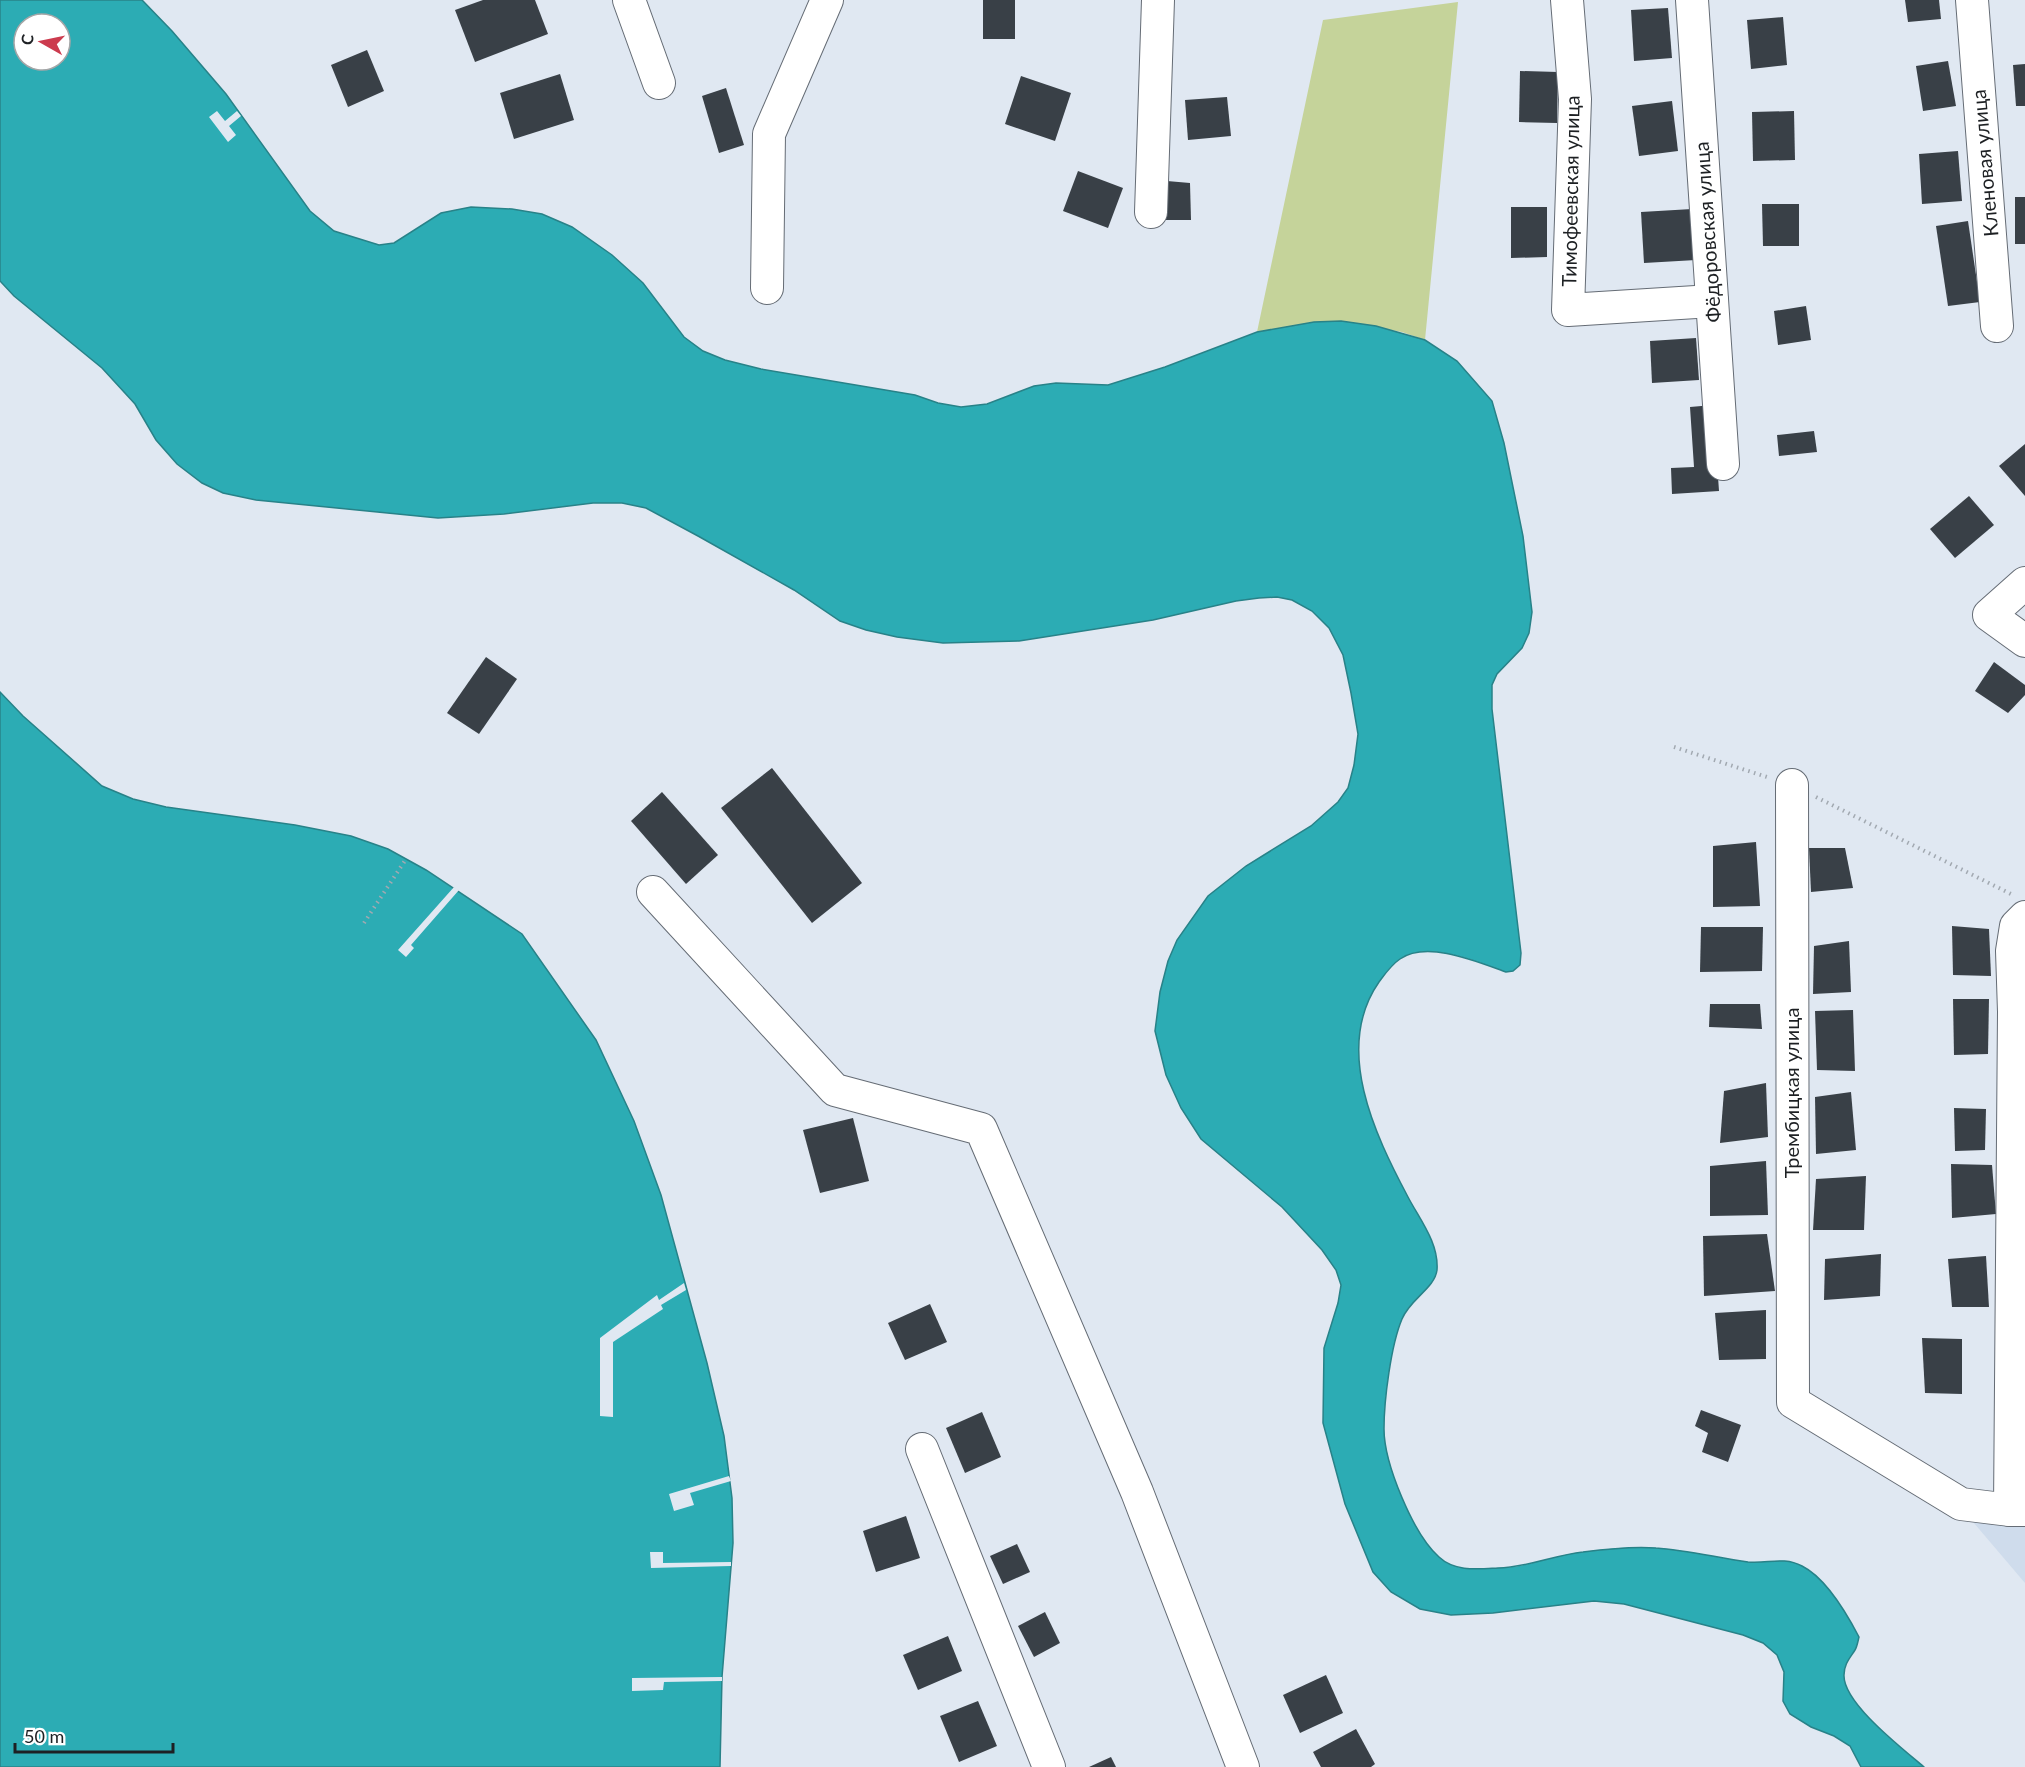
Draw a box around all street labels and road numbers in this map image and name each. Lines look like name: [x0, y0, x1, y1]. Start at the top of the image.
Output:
street label: Кленовая улица: [1966, 88, 2002, 238]
street label: Тимофеевская улица: [1556, 95, 1584, 287]
street label: Фёдоровская улица: [1689, 141, 1725, 323]
street label: Трембицкая улица: [1779, 1008, 1803, 1178]

